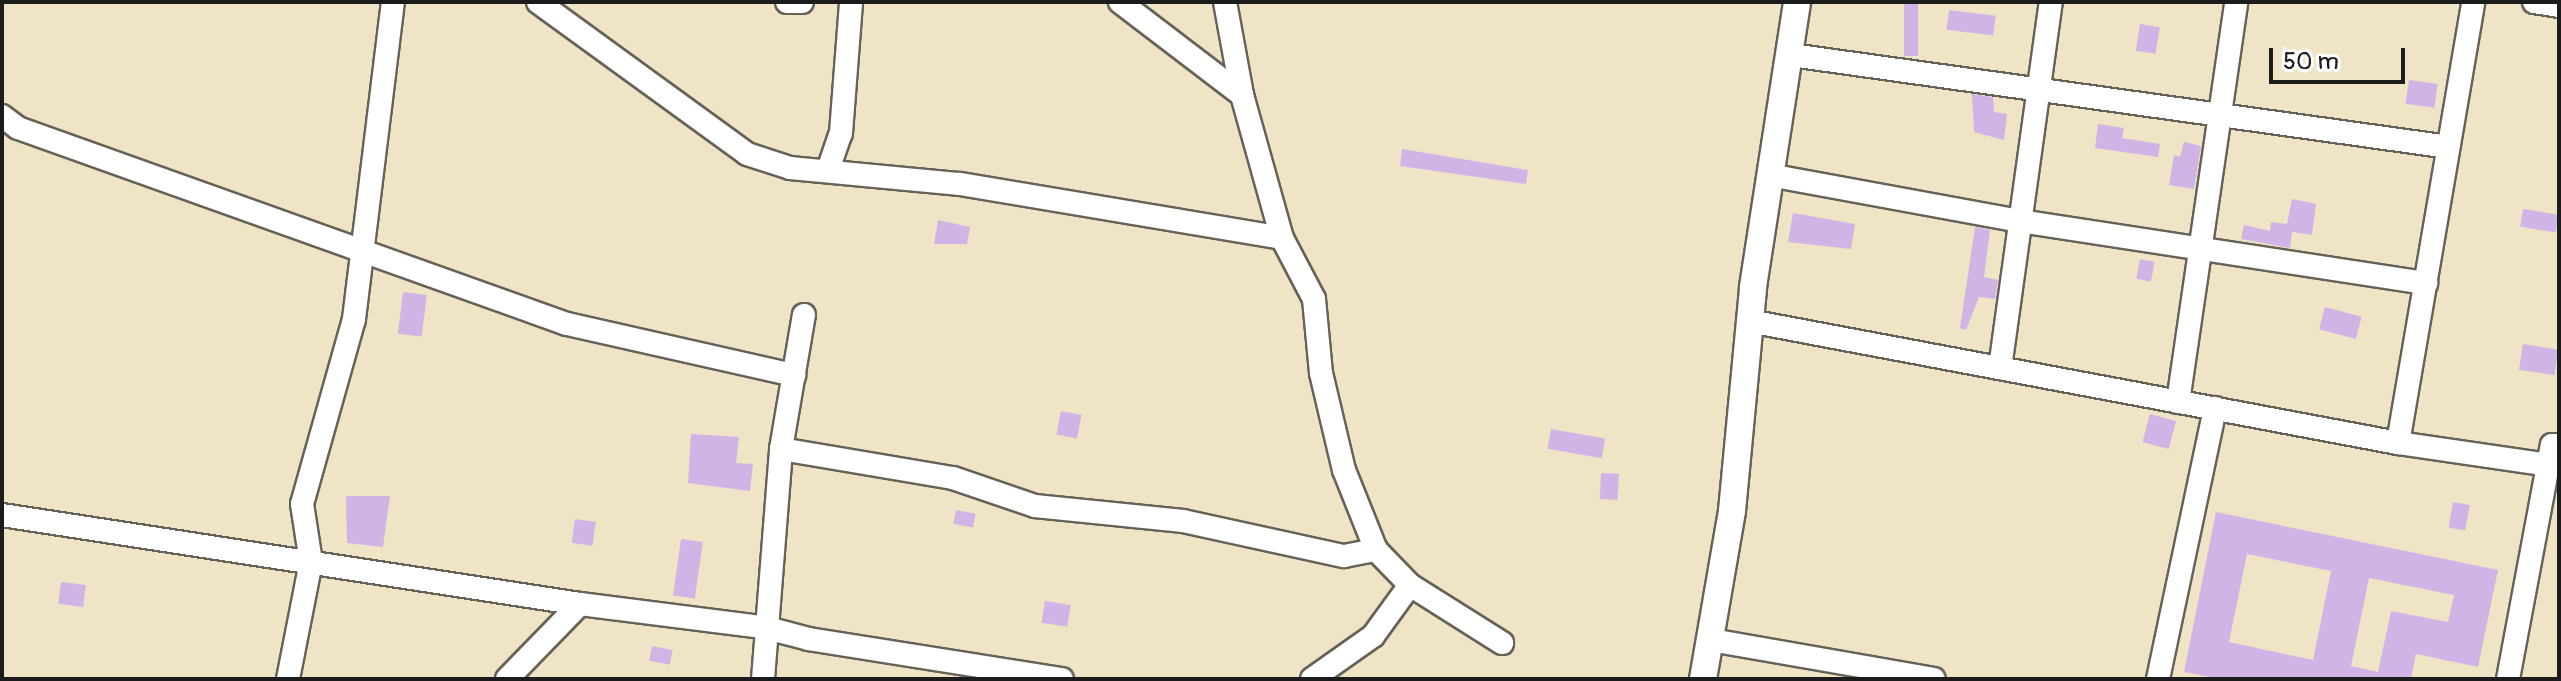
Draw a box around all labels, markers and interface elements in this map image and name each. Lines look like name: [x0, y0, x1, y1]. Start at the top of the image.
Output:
scale bar: [2273, 32, 2409, 82]
text: 50 m: [2283, 47, 2339, 76]

